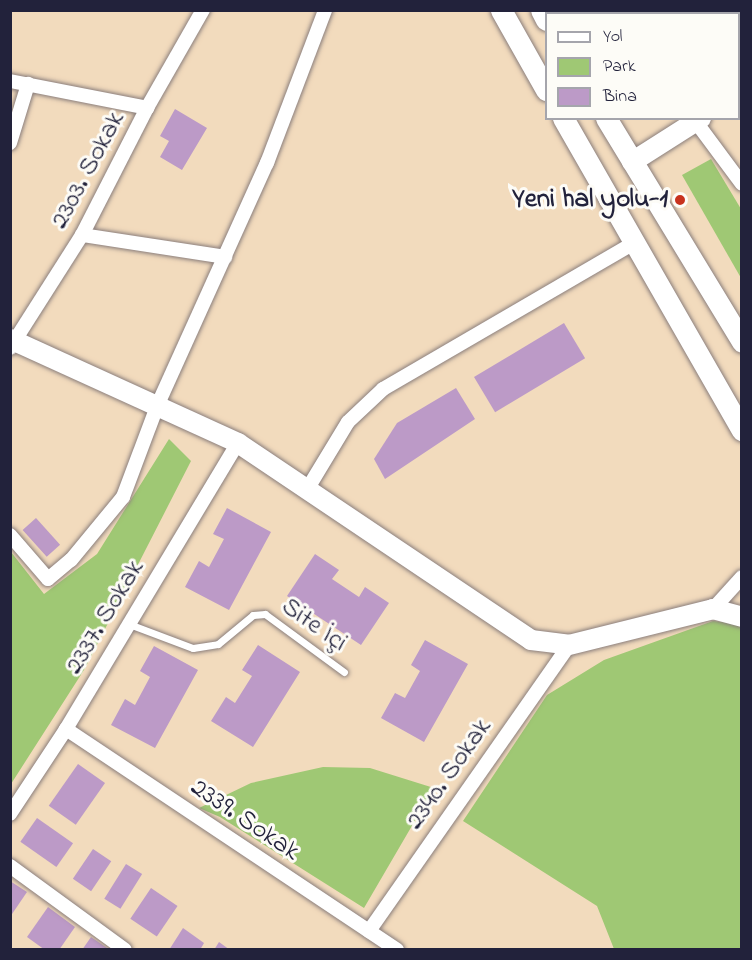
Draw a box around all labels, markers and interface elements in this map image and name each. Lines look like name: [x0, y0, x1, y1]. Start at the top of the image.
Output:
legend: [545, 12, 740, 120]
text: Yol: [603, 24, 623, 50]
text: Park: [603, 54, 636, 80]
text: Bina: [603, 84, 637, 110]
street label: 2303. Sokak: [44, 106, 132, 234]
place label: Yeni hal yolu-1: [512, 184, 668, 216]
marker: Yeni hal yolu-1: [673, 193, 687, 207]
street label: 2337. Sokak: [58, 554, 152, 680]
street label: Site İçi: [275, 591, 353, 659]
street label: 2340. Sokak: [399, 712, 499, 836]
street label: 2339. Sokak: [184, 772, 306, 868]

